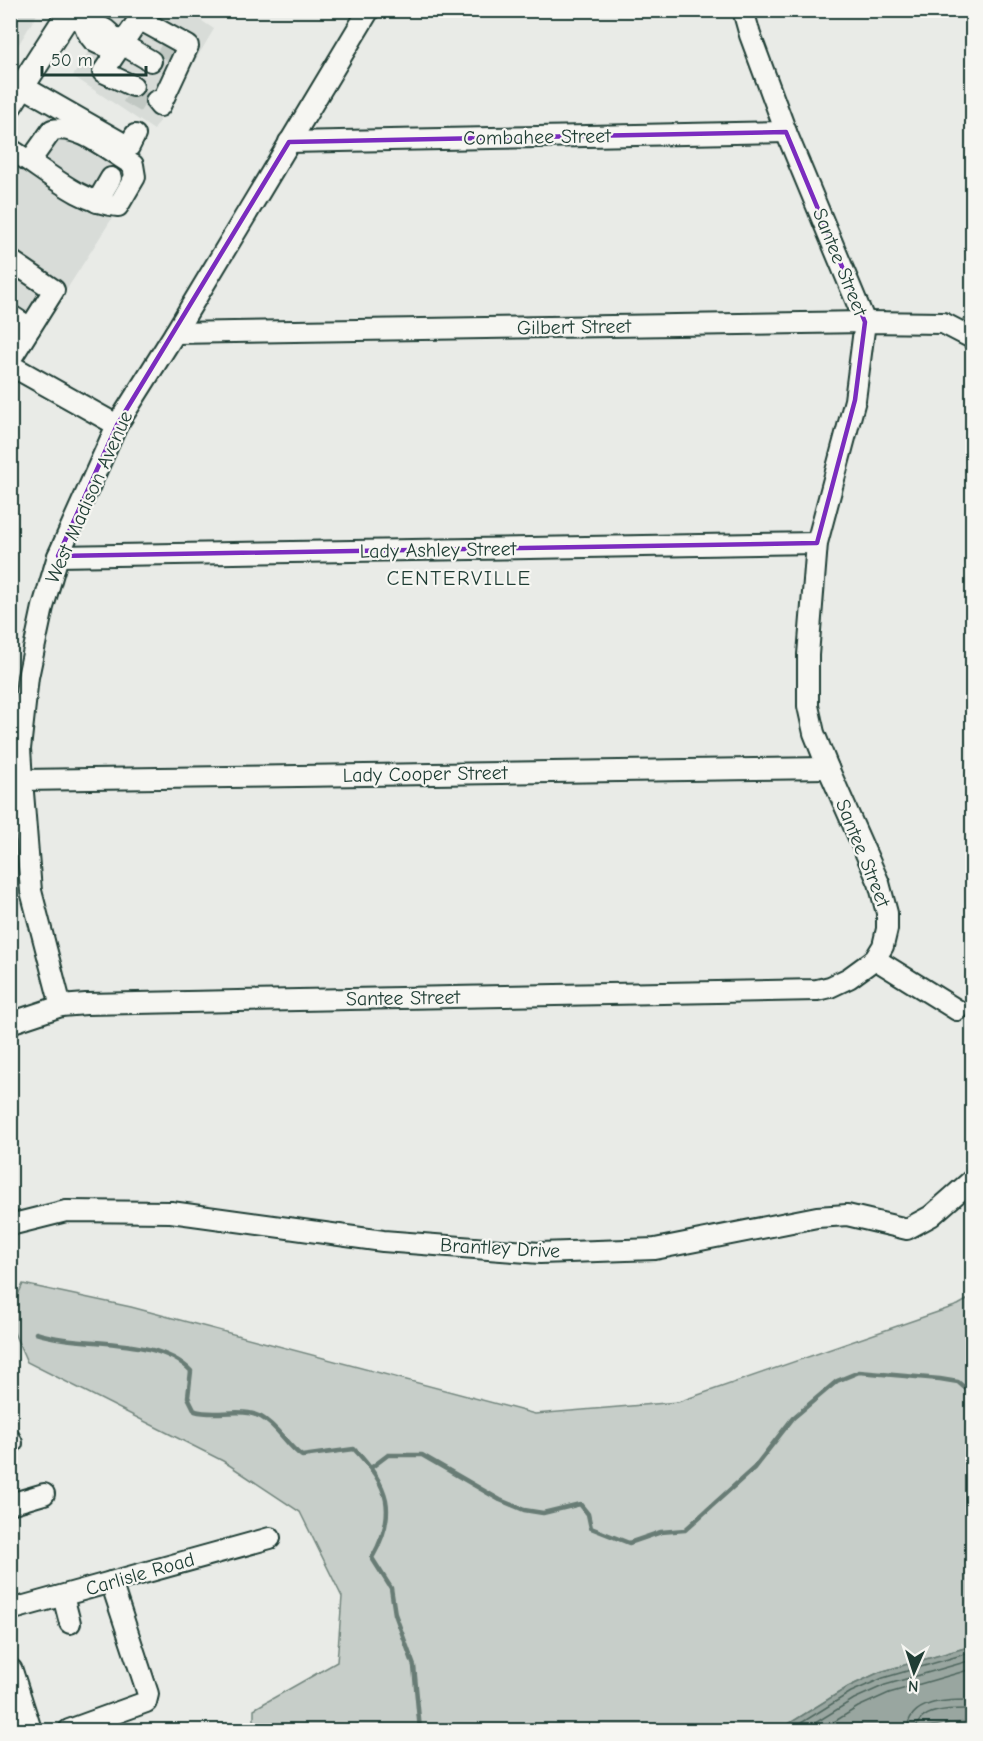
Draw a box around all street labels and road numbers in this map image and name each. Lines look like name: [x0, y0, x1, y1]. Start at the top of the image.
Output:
street label: Combahee Street: [463, 124, 612, 150]
street label: Santee Street: [808, 205, 873, 321]
street label: Gilbert Street: [517, 314, 633, 339]
street label: West Madison Avenue: [41, 407, 137, 587]
street label: Lady Ashley Street: [359, 537, 518, 563]
street label: Lady Cooper Street: [342, 761, 509, 787]
street label: Santee Street: [831, 796, 896, 912]
street label: Santee Street: [346, 985, 462, 1010]
street label: Brantley Drive: [439, 1233, 561, 1263]
street label: Carlisle Road: [83, 1548, 197, 1600]

